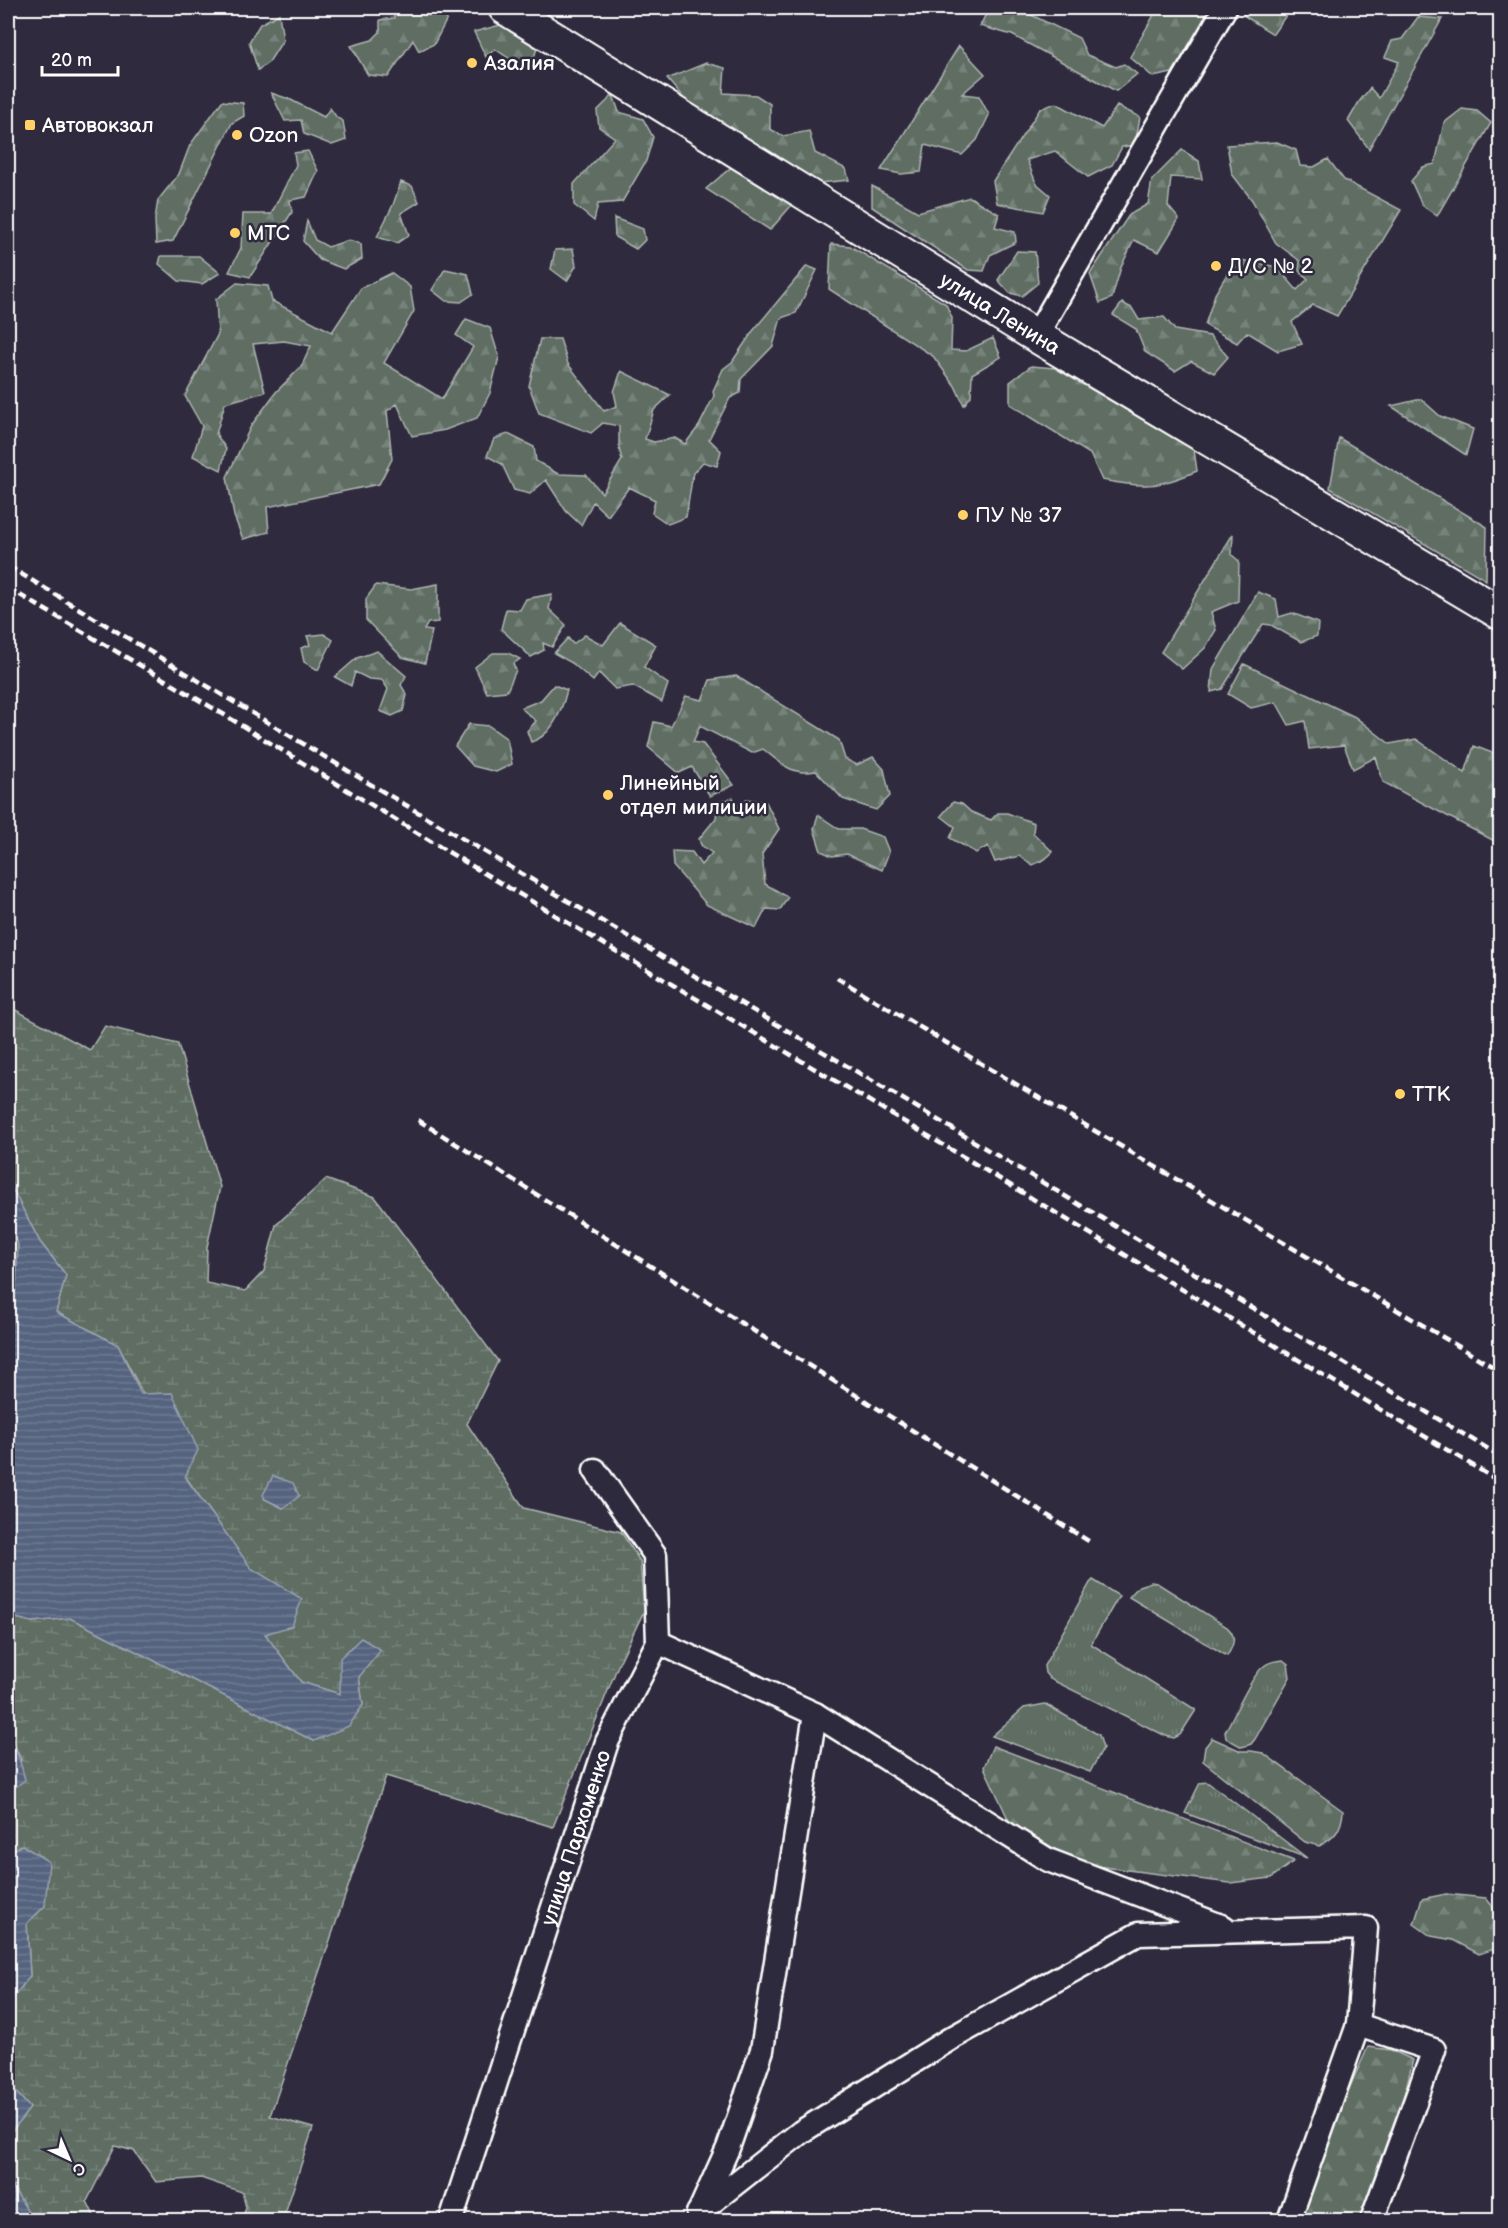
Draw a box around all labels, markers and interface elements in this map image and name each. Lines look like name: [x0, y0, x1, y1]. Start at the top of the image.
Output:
scale bar: [42, 39, 118, 77]
text: 20 m: [51, 50, 92, 71]
place label: Азалия: [483, 51, 555, 76]
marker: Азалия: [465, 56, 479, 70]
place label: Автовокзал: [41, 113, 154, 138]
marker: Автовокзал: [23, 118, 37, 132]
place label: Ozon: [249, 123, 298, 148]
marker: Ozon: [230, 128, 244, 142]
place label: МТС: [247, 221, 290, 246]
marker: МТС: [228, 226, 242, 240]
place label: Д/С № 2: [1228, 254, 1313, 279]
marker: Д/С № 2: [1209, 259, 1223, 273]
street label: улица Ленина: [935, 267, 1065, 360]
place label: ПУ № 37: [975, 503, 1062, 528]
marker: ПУ № 37: [956, 508, 970, 522]
place label: Линейный отдел милиции: [619, 771, 767, 820]
marker: Линейный отдел милиции: [601, 788, 615, 802]
place label: ТТК: [1412, 1082, 1450, 1107]
marker: ТТК: [1393, 1087, 1407, 1101]
street label: улица Пархоменко: [535, 1747, 616, 1929]
north arrow: [39, 2129, 99, 2189]
text: С: [68, 2158, 89, 2179]

